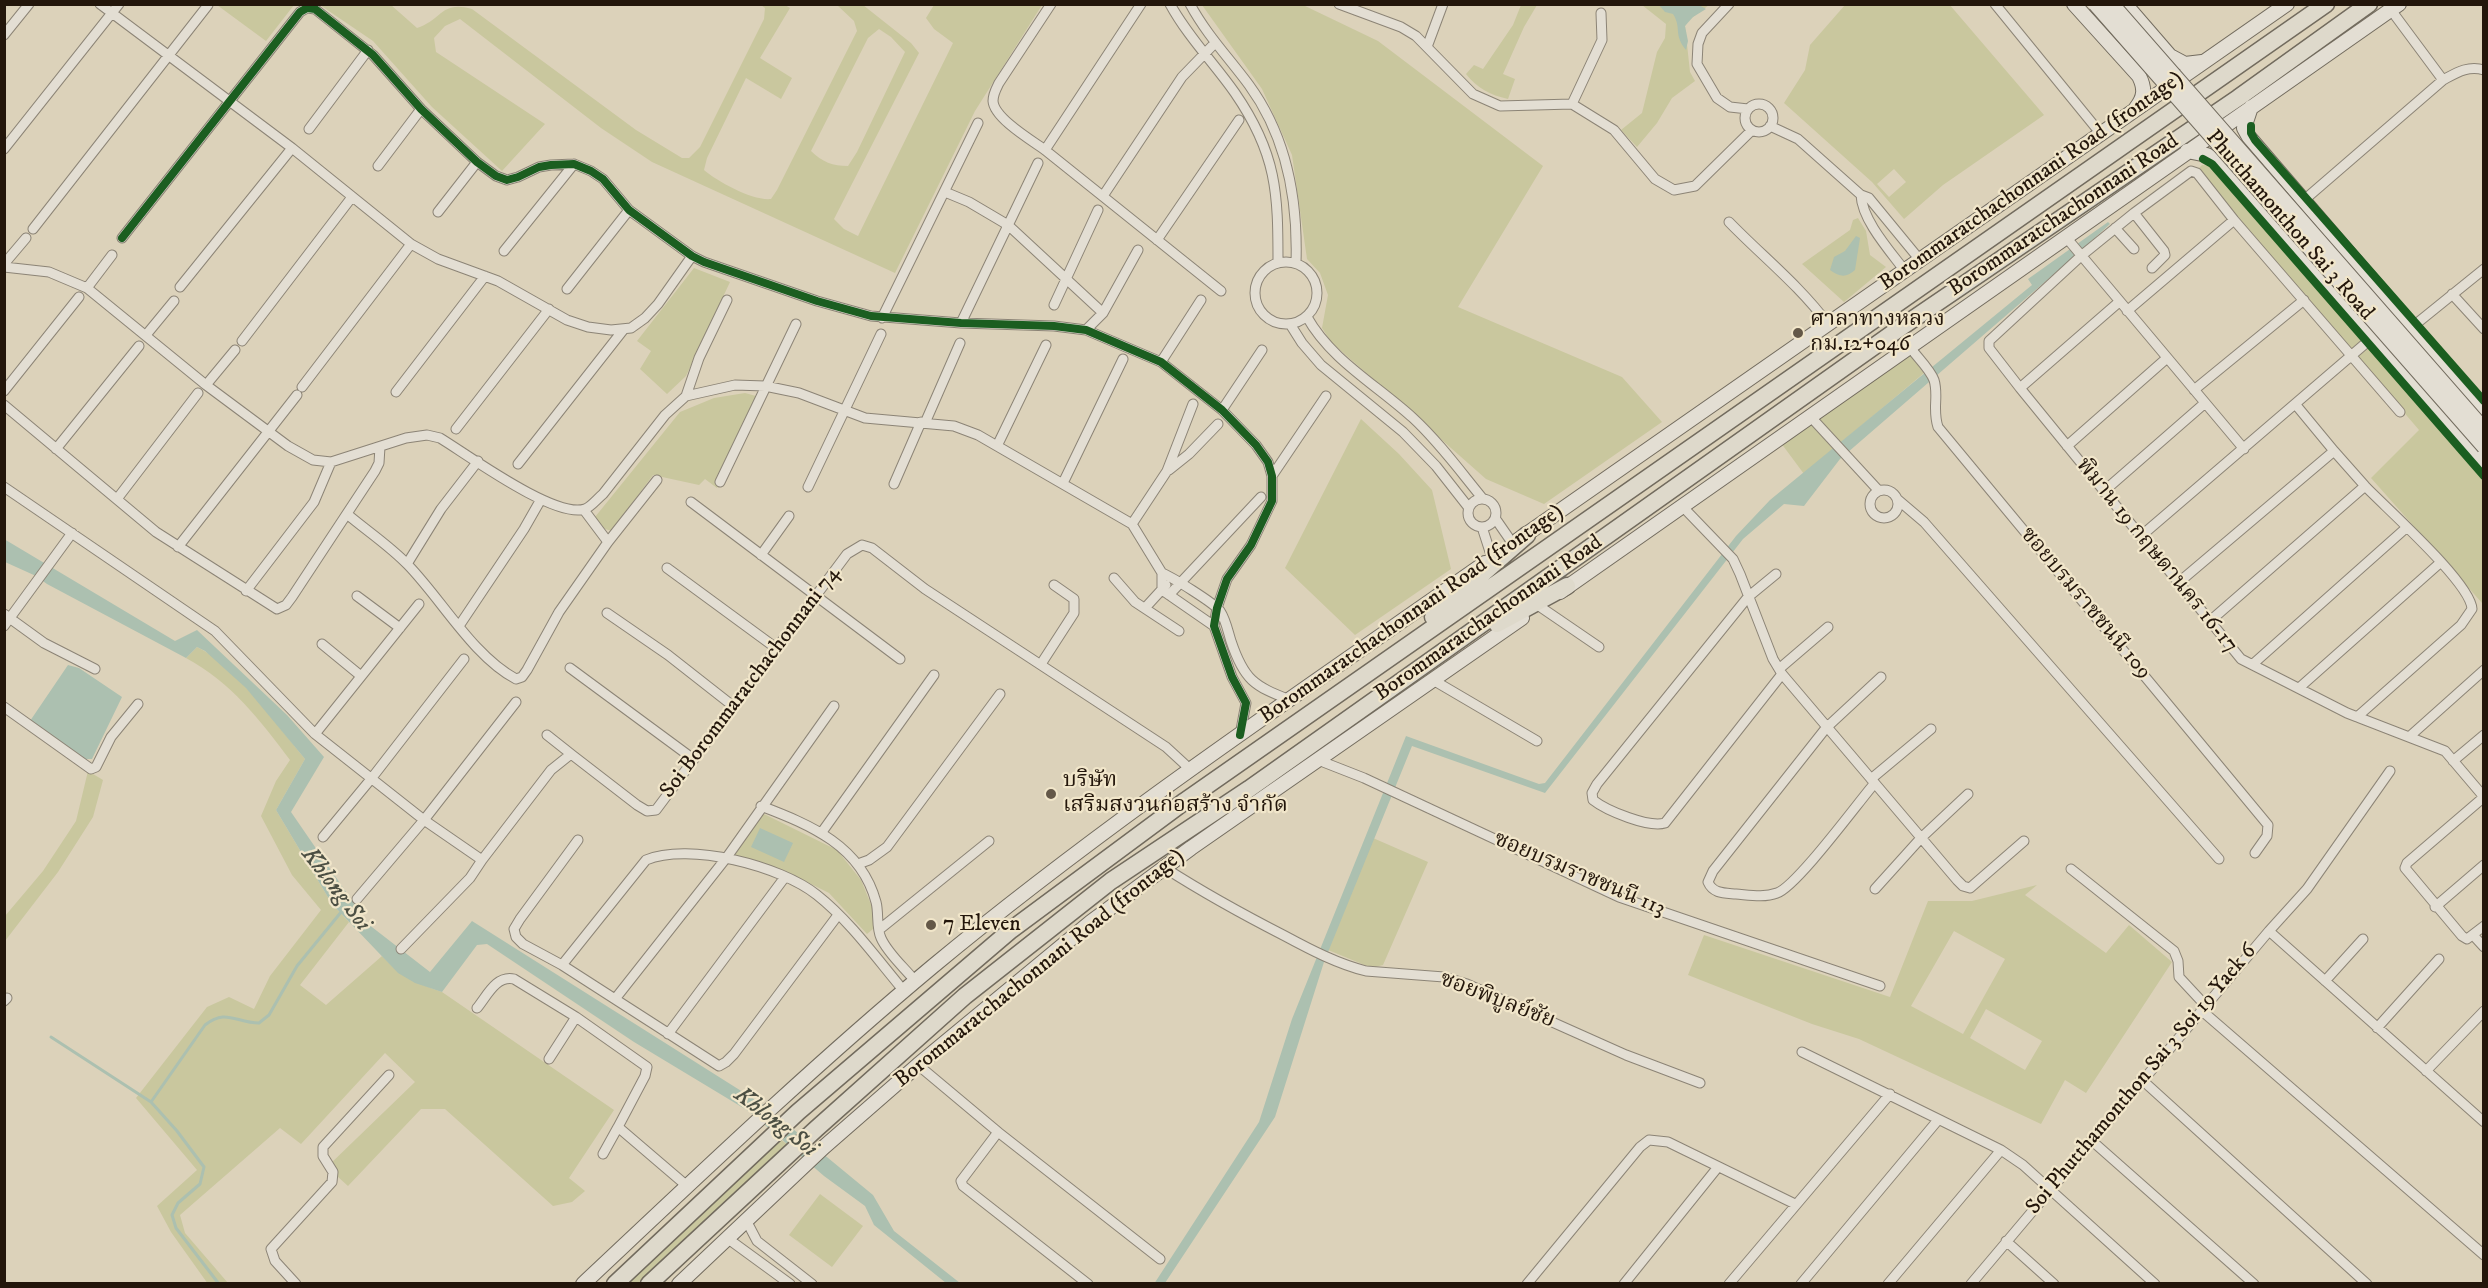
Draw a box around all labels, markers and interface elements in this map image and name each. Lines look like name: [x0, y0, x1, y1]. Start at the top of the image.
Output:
street label: Borommaratchachonnani Road (frontage): [1875, 67, 2189, 297]
street label: Phutthamonthon Sai 3 Road: [2199, 125, 2379, 327]
street label: Borommaratchachonnani Road: [1944, 129, 2184, 303]
place label: ศาลาทางหลวง กม.12+046: [1810, 307, 1945, 358]
marker: ศาลาทางหลวง กม.12+046: [1791, 326, 1805, 340]
street label: พิมาน 19 กฤษดานคร 16-17: [2069, 453, 2243, 659]
street label: Borommaratchachonnani Road (frontage): [1255, 500, 1569, 730]
street label: ซอยบรมราชชนนี 109: [2014, 523, 2156, 685]
street label: Borommaratchachonnani Road: [1370, 530, 1608, 708]
street label: Soi Borommaratchachonnani 74: [655, 562, 847, 804]
place label: บริษัท เสริมสงวนก่อสร้าง จำกัด: [1063, 768, 1288, 819]
marker: บริษัท เสริมสงวนก่อสร้าง จำกัด: [1044, 787, 1058, 801]
street label: ซอยบรมราชชนนี 113: [1489, 827, 1669, 923]
water label: Khlong Soi: [294, 842, 376, 938]
street label: Borommaratchachonnani Road (frontage): [890, 844, 1190, 1094]
place label: 7 Eleven: [943, 912, 1021, 938]
marker: 7 Eleven: [924, 918, 938, 932]
street label: Soi Phutthamonthon Sai 3 Soi 19 Yaek 6: [2021, 939, 2263, 1221]
street label: ซอยพิบูลย์ชัย: [1436, 967, 1558, 1035]
water label: Khlong Soi: [727, 1081, 823, 1165]

